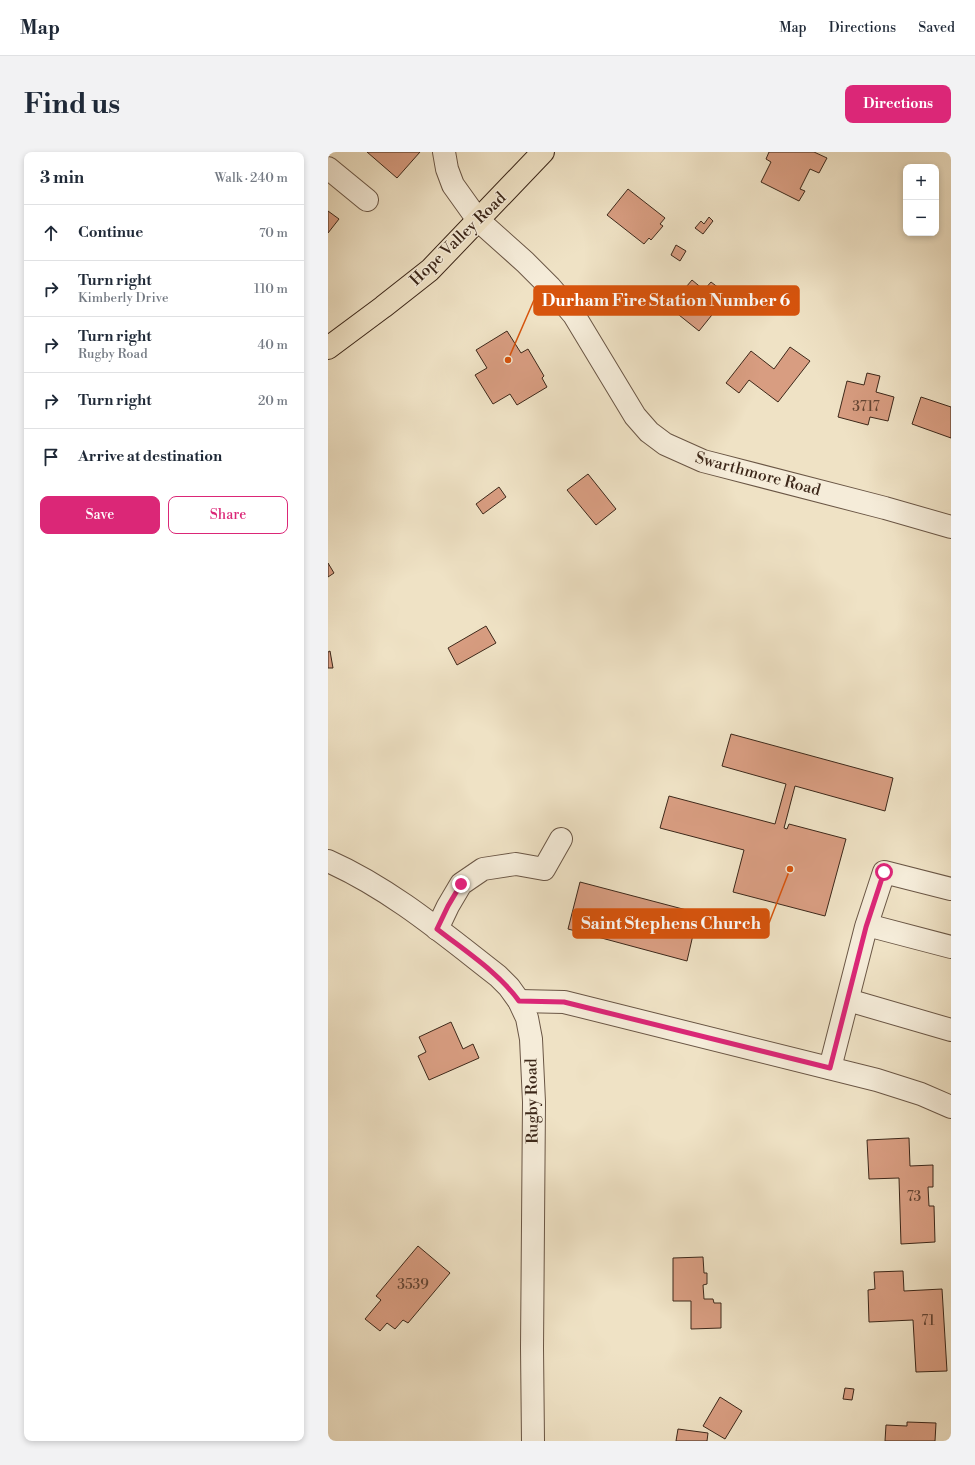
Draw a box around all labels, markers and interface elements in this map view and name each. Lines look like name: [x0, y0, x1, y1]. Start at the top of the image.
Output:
text: Map: [20, 16, 60, 40]
text: Map: [779, 19, 807, 37]
text: Directions: [829, 19, 896, 37]
text: Saved: [918, 19, 955, 37]
button: Directions: [845, 85, 951, 123]
text: Find us: [24, 87, 120, 122]
map controls: [903, 164, 939, 236]
button: +: [903, 164, 939, 200]
text: 3 min: [40, 167, 84, 189]
text: Walk · 240 m: [214, 170, 288, 186]
street label: Hope Valley Road: [406, 188, 510, 290]
button: −: [903, 200, 939, 236]
icon: ahead: [40, 222, 62, 244]
text: Continue: [78, 223, 143, 242]
text: 70 m: [259, 225, 288, 241]
text: Turn right: [78, 271, 152, 290]
icon: right: [40, 278, 62, 300]
text: 110 m: [254, 281, 288, 297]
callout: Durham Fire Station Number 6: [534, 286, 799, 315]
text: Kimberly Drive: [78, 290, 169, 306]
text: Durham Fire Station Number 6: [542, 290, 791, 312]
text: Turn right: [78, 327, 152, 346]
icon: right: [40, 334, 62, 356]
text: 40 m: [258, 337, 288, 353]
text: Rugby Road: [78, 346, 148, 362]
icon: right: [40, 390, 62, 412]
text: Turn right: [78, 391, 152, 410]
text: 20 m: [258, 393, 288, 409]
house number: 3717: [852, 398, 880, 416]
icon: arrive: [40, 446, 62, 468]
text: Arrive at destination: [78, 447, 222, 466]
street label: Swarthmore Road: [693, 448, 823, 500]
button: Save: [40, 496, 160, 534]
button: Share: [168, 496, 288, 534]
route start: [875, 863, 893, 881]
route end: [452, 875, 470, 893]
callout: Saint Stephens Church: [573, 909, 769, 938]
text: Saint Stephens Church: [581, 913, 762, 935]
street label: Rugby Road: [521, 1058, 543, 1144]
house number: 73: [907, 1188, 922, 1206]
house number: 3539: [397, 1276, 429, 1294]
house number: 71: [921, 1312, 935, 1330]

